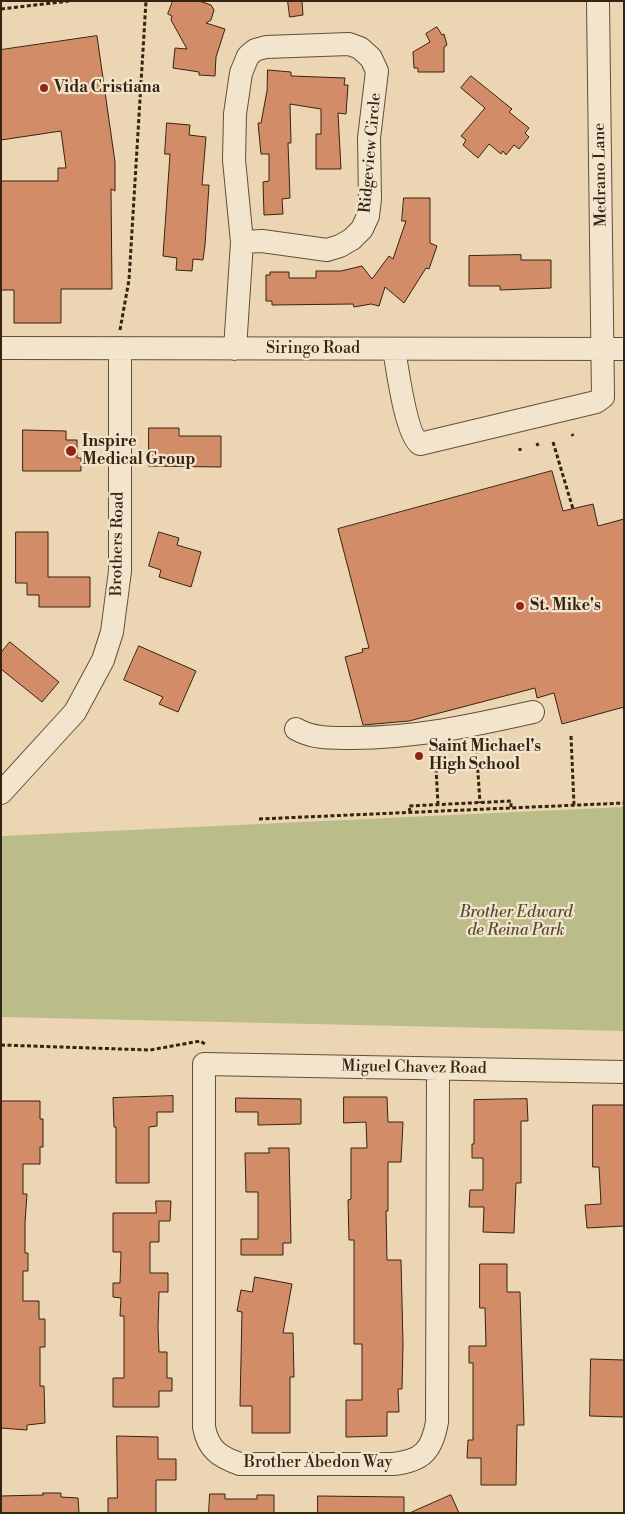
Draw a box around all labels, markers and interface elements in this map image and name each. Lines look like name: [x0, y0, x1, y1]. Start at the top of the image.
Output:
place label: Vida Cristiana: [54, 78, 160, 98]
marker: Vida Cristiana: [38, 82, 50, 94]
street label: Ridgeview Circle: [356, 92, 386, 214]
street label: Medrano Lane: [590, 123, 612, 227]
street label: Siringo Road: [266, 339, 360, 359]
place label: Inspire Medical Group: [82, 432, 195, 470]
marker: Inspire Medical Group: [64, 444, 78, 458]
street label: Brothers Road: [107, 492, 129, 596]
place label: St. Mike's: [530, 596, 601, 616]
marker: St. Mike's: [514, 600, 526, 612]
place label: Saint Michael's High School: [429, 737, 541, 775]
marker: Saint Michael's High School: [413, 750, 425, 762]
park label: Brother Edward de Reina Park: [459, 903, 573, 941]
street label: Miguel Chavez Road: [341, 1057, 487, 1079]
street label: Brother Abedon Way: [244, 1453, 392, 1473]

